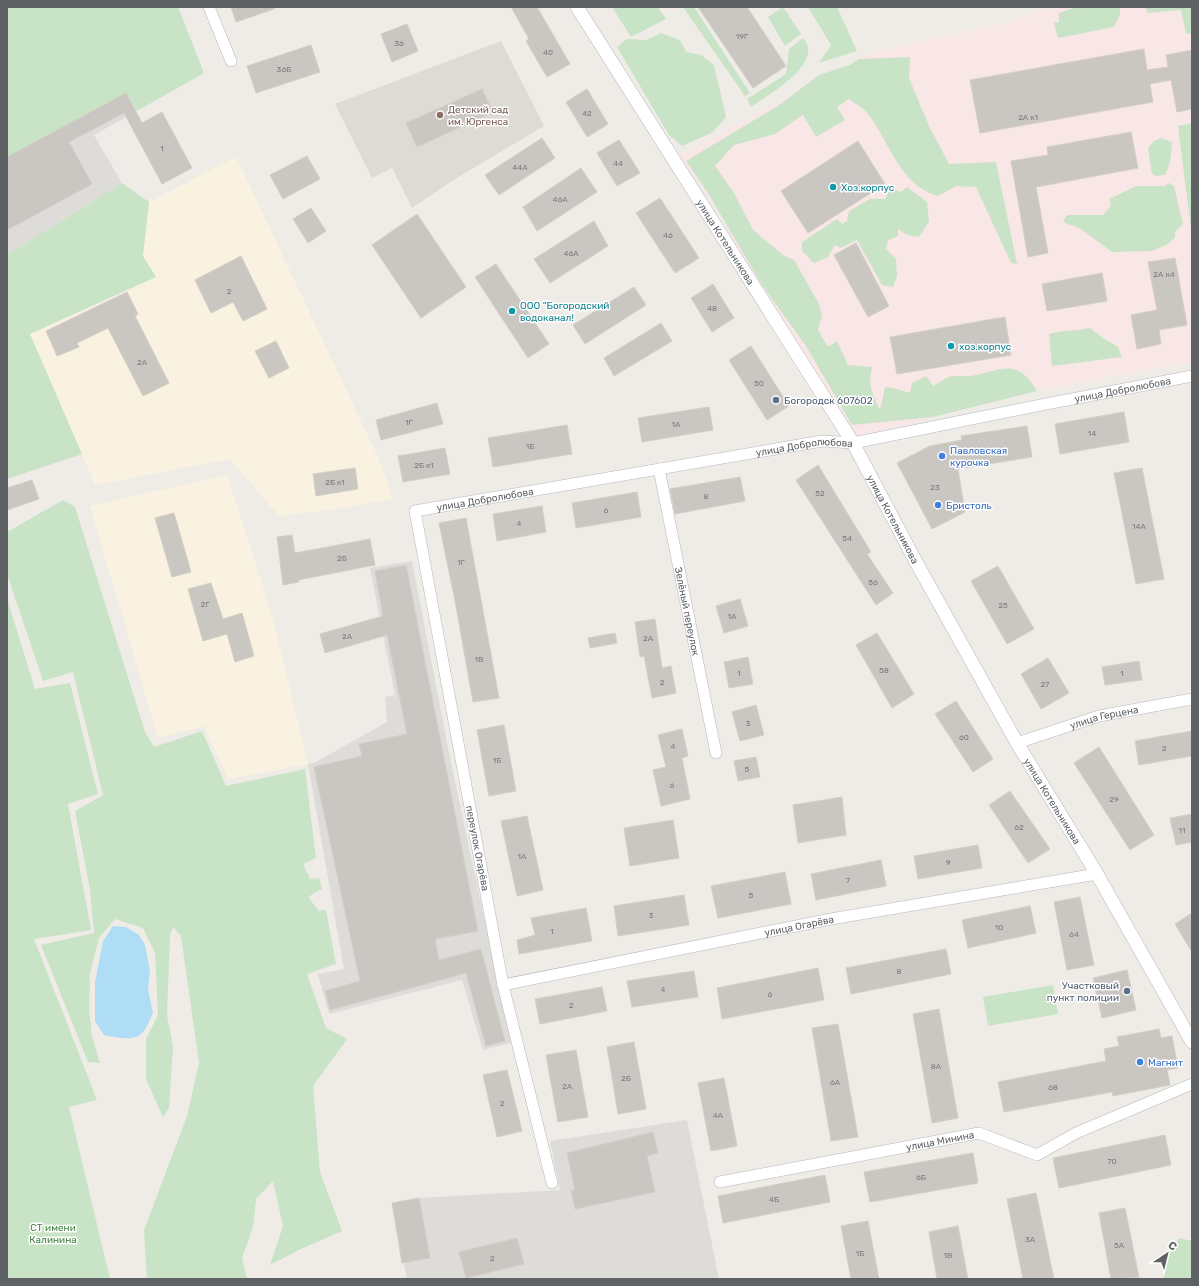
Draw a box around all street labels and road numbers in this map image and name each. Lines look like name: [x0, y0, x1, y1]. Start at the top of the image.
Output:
street label: улица Котельникова: [693, 197, 756, 287]
street label: улица Добролюбова: [1074, 375, 1172, 405]
street label: улица Добролюбова: [755, 436, 853, 459]
street label: улица Котельникова: [864, 473, 921, 566]
street label: улица Добролюбова: [436, 486, 534, 514]
street label: Зелёный переулок: [672, 566, 701, 657]
street label: улица Герцена: [1069, 704, 1139, 732]
street label: улица Котельникова: [1021, 756, 1082, 847]
street label: переулок Огарёва: [463, 804, 491, 892]
street label: улица Огарёва: [763, 914, 835, 939]
street label: улица Минина: [905, 1129, 975, 1154]

